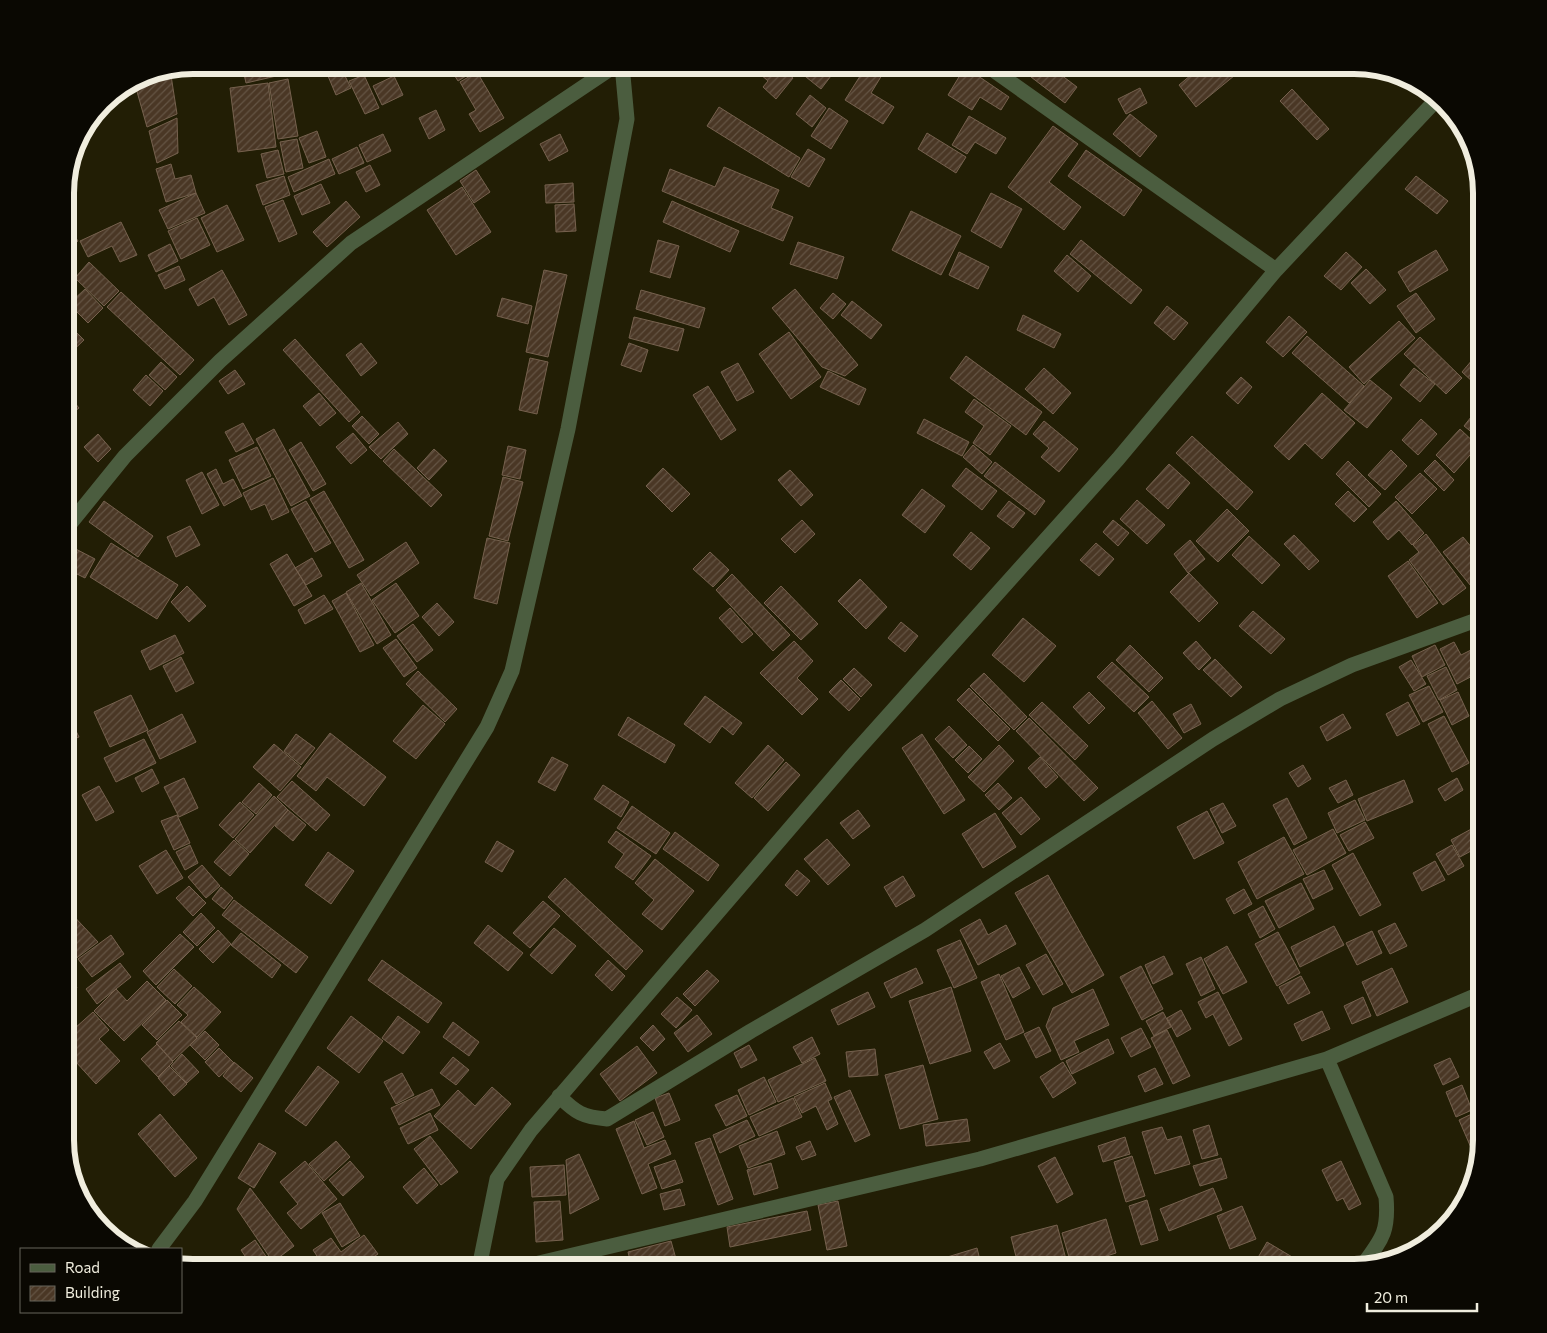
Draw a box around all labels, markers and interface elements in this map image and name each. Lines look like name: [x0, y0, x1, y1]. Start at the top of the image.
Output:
legend: [20, 1248, 182, 1313]
text: Road: [65, 1258, 100, 1276]
scale bar: [1367, 1280, 1477, 1312]
text: Building: [65, 1283, 120, 1301]
text: 20 m: [1374, 1288, 1408, 1306]

